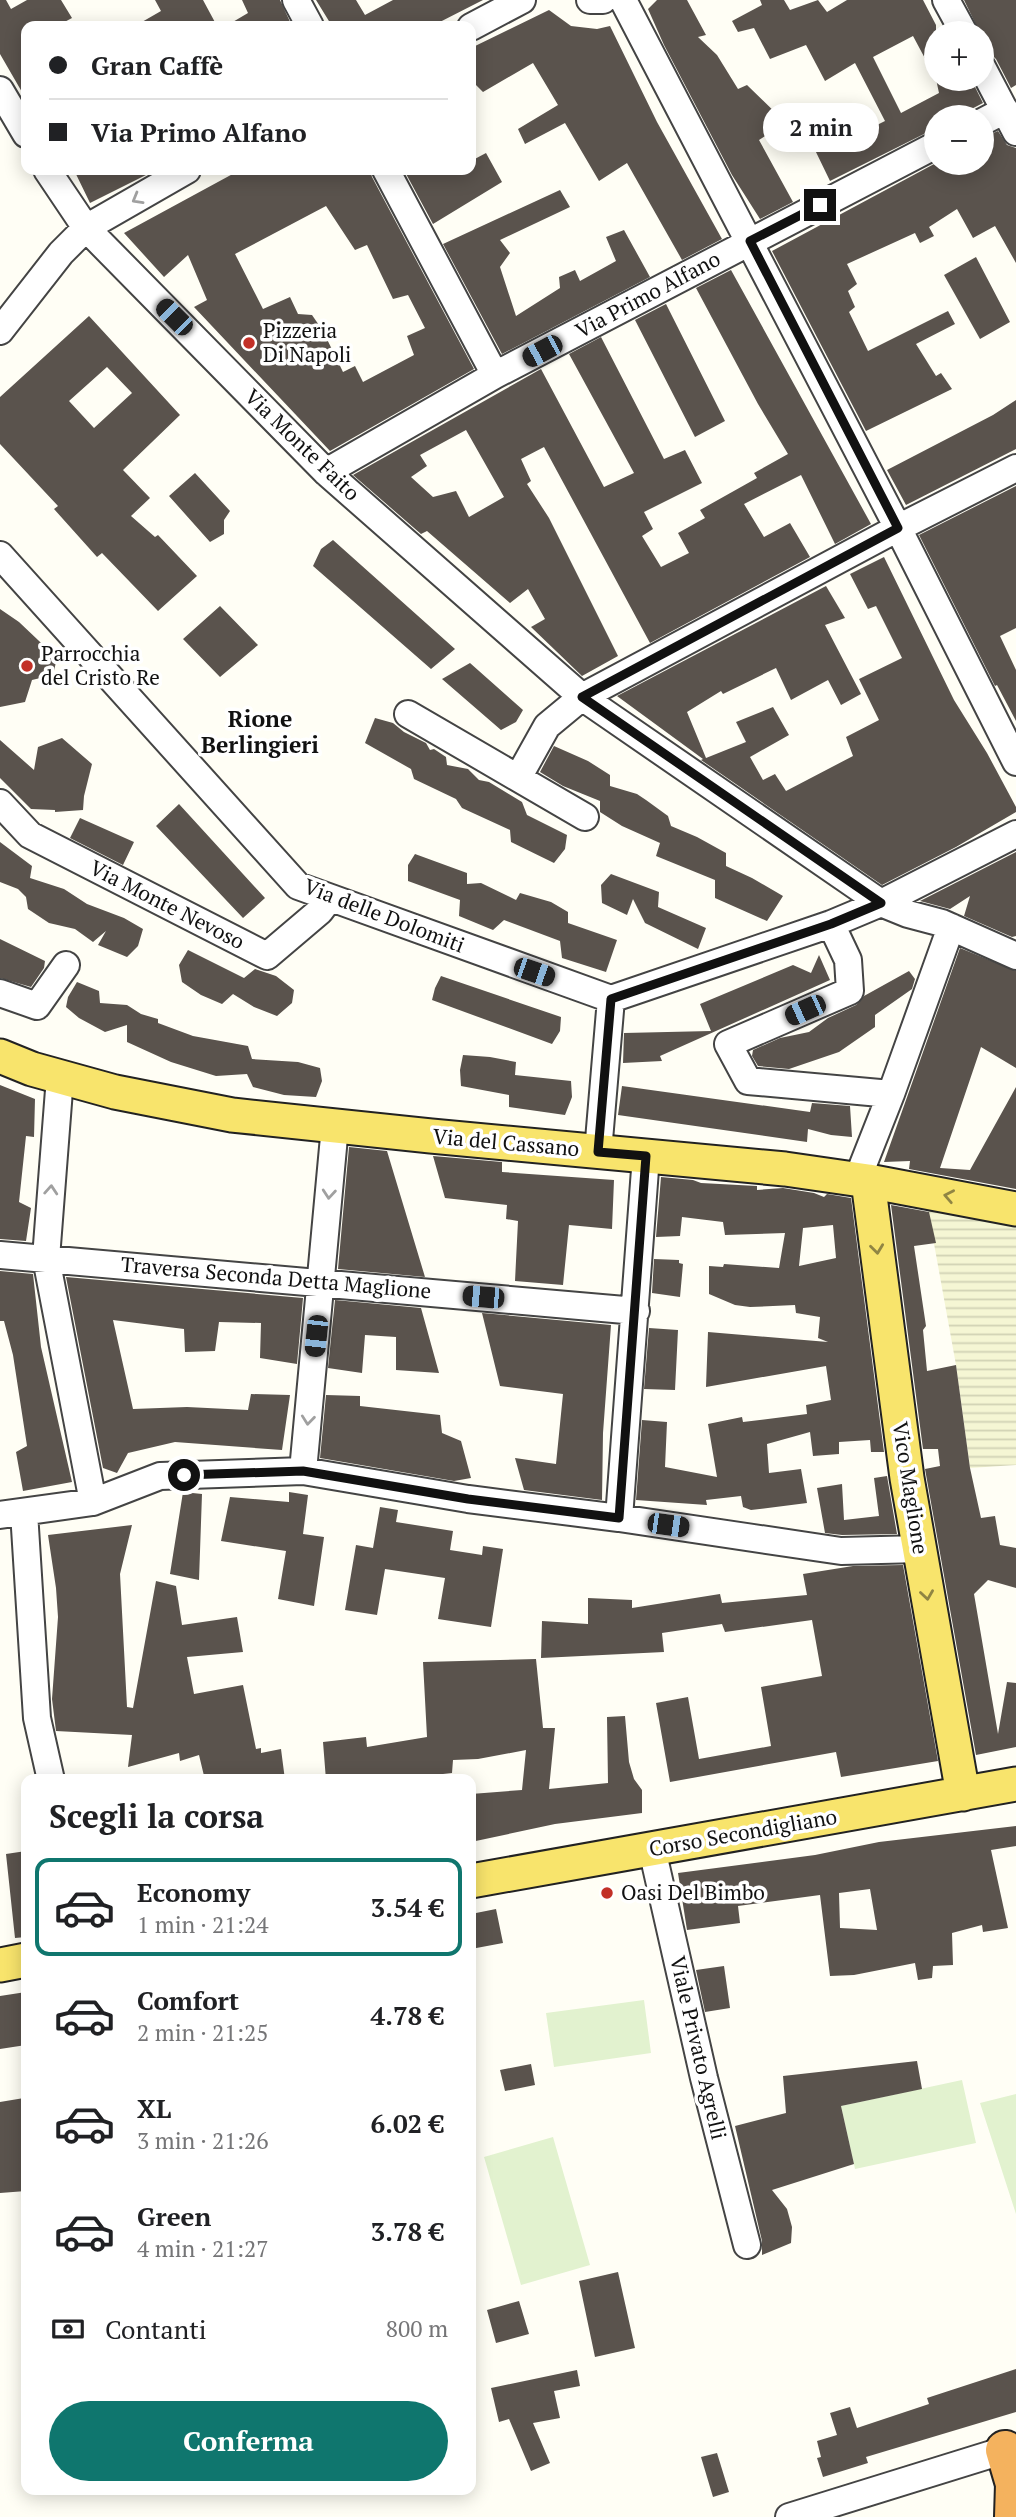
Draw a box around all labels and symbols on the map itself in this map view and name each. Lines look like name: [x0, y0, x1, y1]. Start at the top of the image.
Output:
callout: 2 min: [762, 104, 878, 152]
route end: [804, 189, 836, 221]
one-way arrow: [131, 191, 144, 204]
street label: Via Primo Alfano: [570, 244, 725, 344]
car: [152, 295, 197, 339]
place label: Pizzeria Di Napoli: [263, 316, 351, 368]
car: [519, 332, 566, 370]
marker: Pizzeria Di Napoli: [241, 335, 257, 351]
street label: Via Monte Faito: [239, 382, 366, 506]
place label: Parrocchia del Cristo Re: [41, 639, 160, 691]
marker: Parrocchia del Cristo Re: [19, 658, 35, 674]
district label: Rione Berlingieri: [201, 703, 319, 760]
street label: Via Monte Nevoso: [85, 853, 250, 955]
street label: Via delle Dolomiti: [300, 872, 469, 959]
car: [511, 955, 558, 989]
car: [782, 992, 829, 1028]
street label: Via del Cassano: [432, 1122, 581, 1162]
one-way arrow: [43, 1184, 58, 1195]
one-way arrow: [322, 1189, 337, 1200]
one-way arrow: [943, 1189, 955, 1204]
one-way arrow: [869, 1243, 884, 1255]
street label: Traversa Seconda Detta Maglione: [120, 1249, 432, 1305]
car: [462, 1285, 505, 1309]
car: [304, 1314, 329, 1358]
one-way arrow: [300, 1415, 315, 1426]
street label: Vico Maglione: [887, 1419, 935, 1556]
route start: [168, 1459, 200, 1491]
car: [646, 1512, 691, 1538]
one-way arrow: [920, 1589, 935, 1601]
street label: Corso Secondigliano: [647, 1802, 839, 1862]
place label: Oasi Del Bimbo: [621, 1878, 765, 1906]
marker: Oasi Del Bimbo: [599, 1885, 615, 1901]
street label: Viale Privato Agrelli: [664, 1953, 734, 2142]

